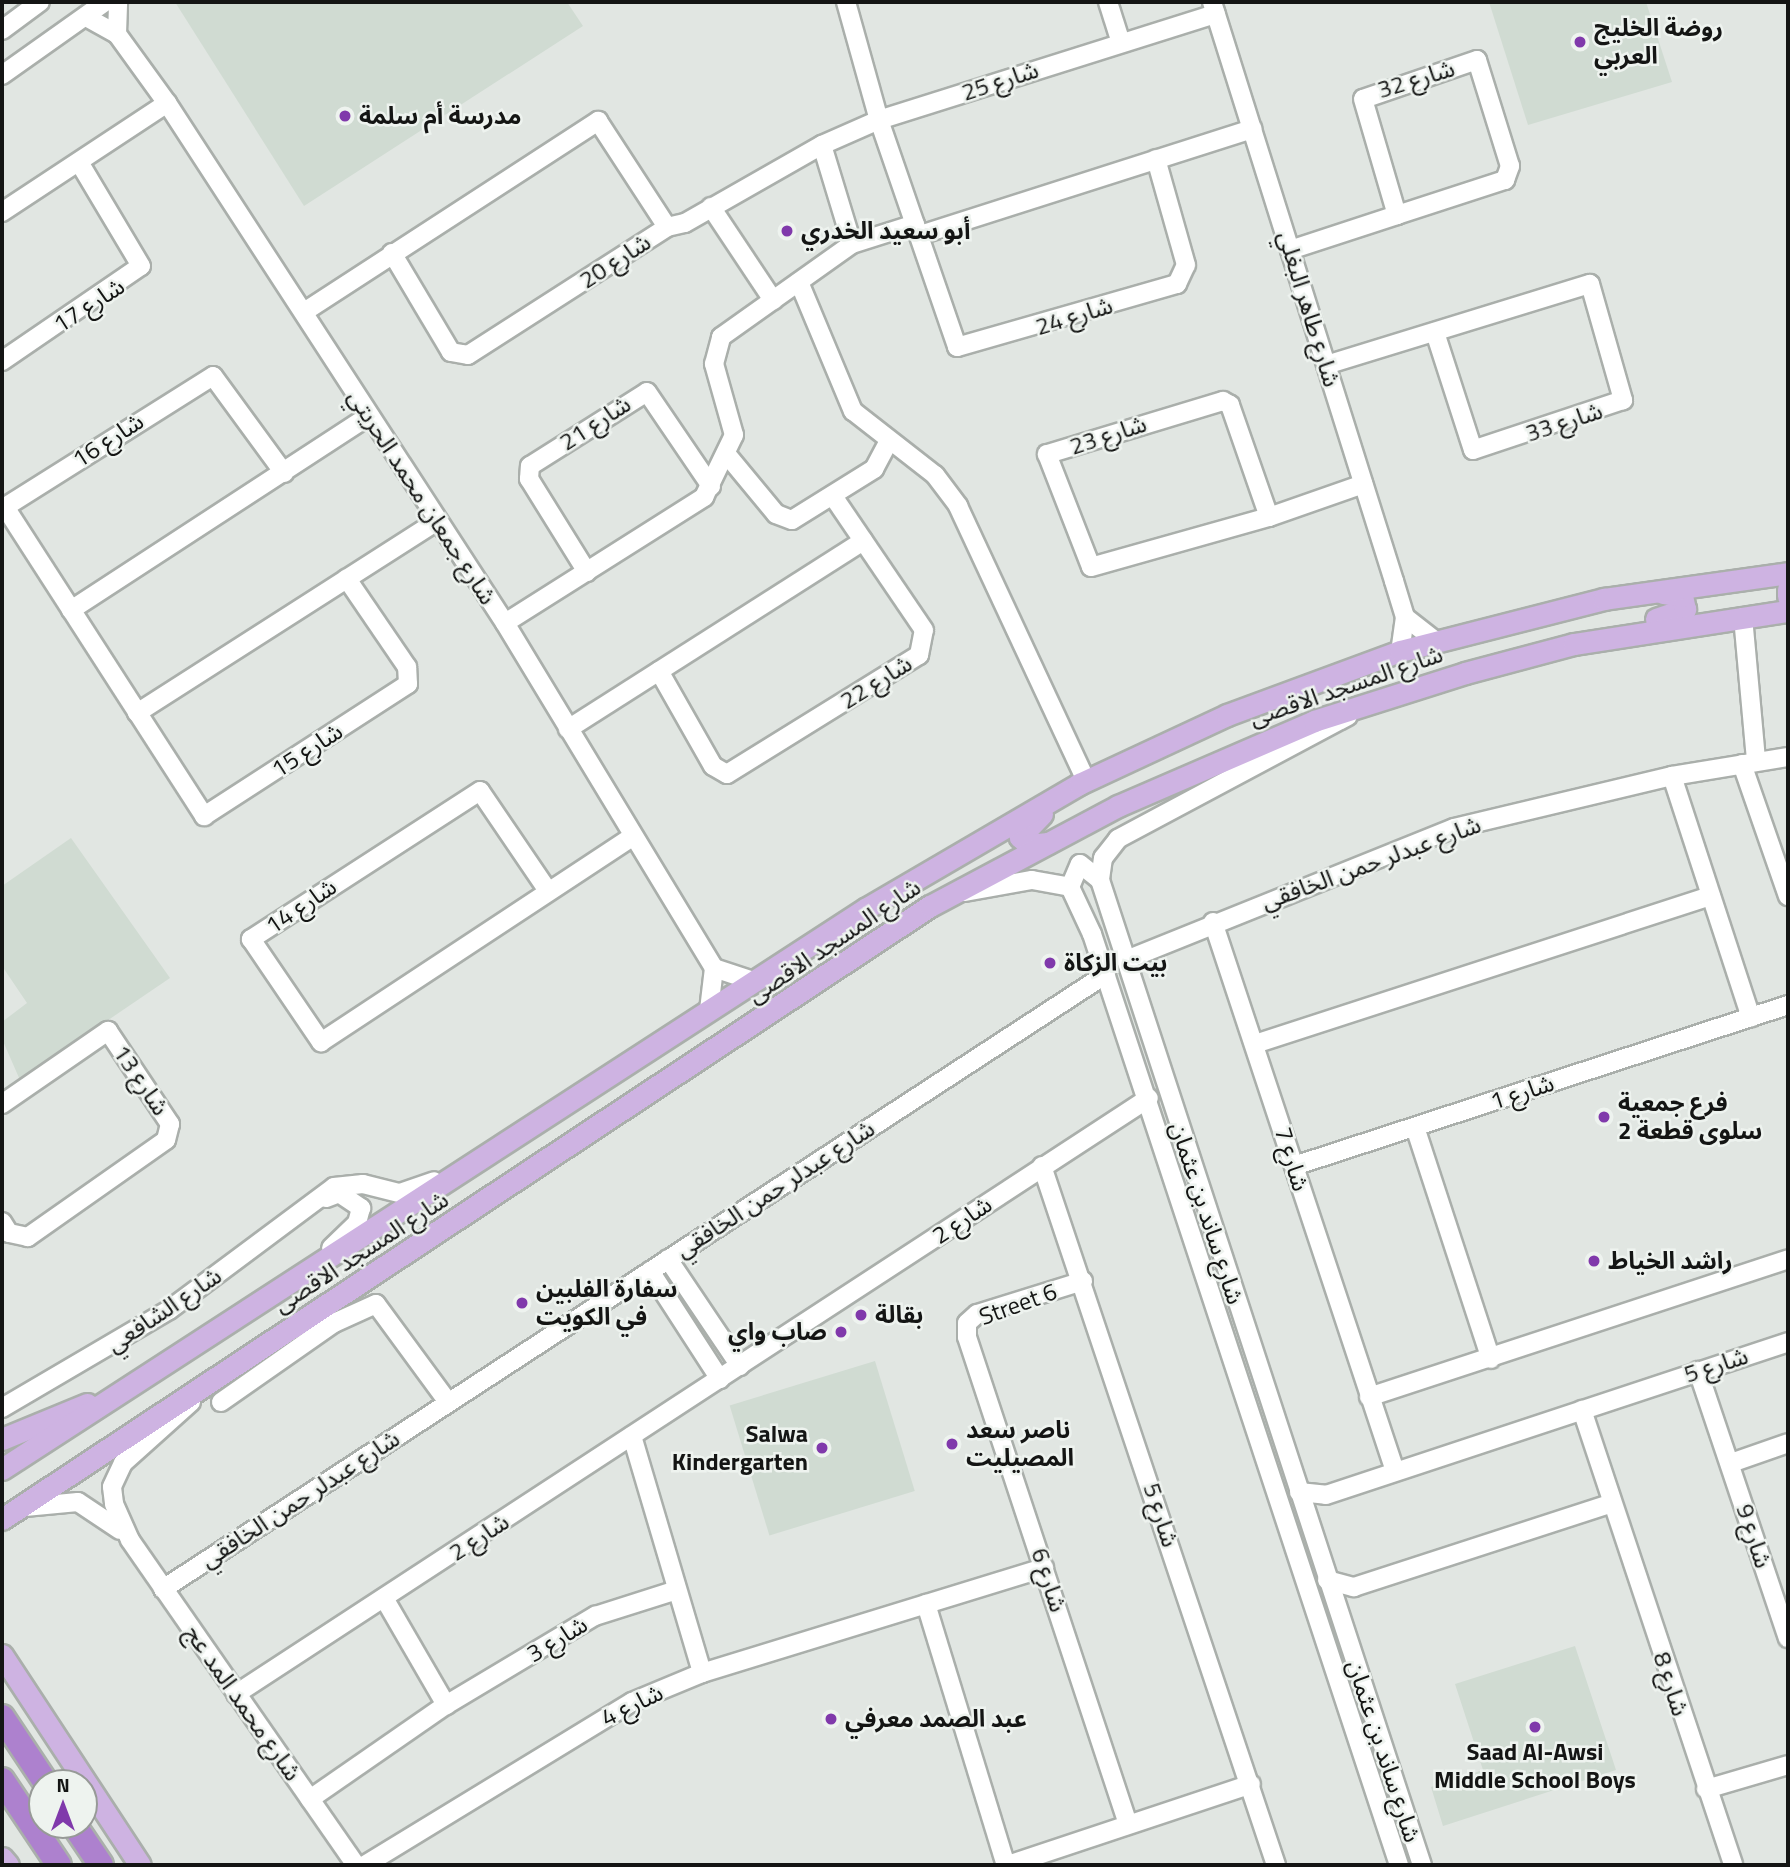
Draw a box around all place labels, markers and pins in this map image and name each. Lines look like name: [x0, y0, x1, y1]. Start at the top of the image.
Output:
place label: روضة الخليج العربي: [1594, 14, 1723, 70]
marker: روضة الخليج العربي: [1572, 34, 1588, 50]
place label: مدرسة أم سلمة: [359, 102, 522, 130]
marker: مدرسة أم سلمة: [337, 108, 353, 124]
place label: أبو سعيد الخدري: [801, 217, 970, 245]
marker: أبو سعيد الخدري: [779, 223, 795, 239]
place label: بيت الزكاة: [1064, 949, 1167, 977]
marker: بيت الزكاة: [1042, 955, 1058, 971]
place label: فرع جمعية سلوى قطعة 2: [1618, 1089, 1762, 1145]
marker: فرع جمعية سلوى قطعة 2: [1596, 1109, 1612, 1125]
place label: راشد الخياط: [1608, 1247, 1733, 1275]
marker: راشد الخياط: [1586, 1253, 1602, 1269]
place label: سفارة الفلبين في الكويت: [536, 1275, 678, 1331]
marker: سفارة الفلبين في الكويت: [514, 1295, 530, 1311]
place label: بقالة: [875, 1301, 923, 1329]
marker: بقالة: [853, 1307, 869, 1323]
place label: صاب واي: [728, 1318, 827, 1346]
marker: صاب واي: [833, 1324, 849, 1340]
place label: ناصر سعد المصيليت: [966, 1416, 1074, 1472]
place label: Salwa Kindergarten: [672, 1420, 808, 1476]
marker: ناصر سعد المصيليت: [944, 1436, 960, 1452]
marker: Salwa Kindergarten: [814, 1440, 830, 1456]
place label: عبد الصمد معرفي: [845, 1705, 1027, 1733]
marker: عبد الصمد معرفي: [823, 1711, 839, 1727]
marker: Saad Al-Awsi Middle School Boys: [1527, 1719, 1543, 1735]
place label: Saad Al-Awsi Middle School Boys: [1434, 1738, 1636, 1794]

